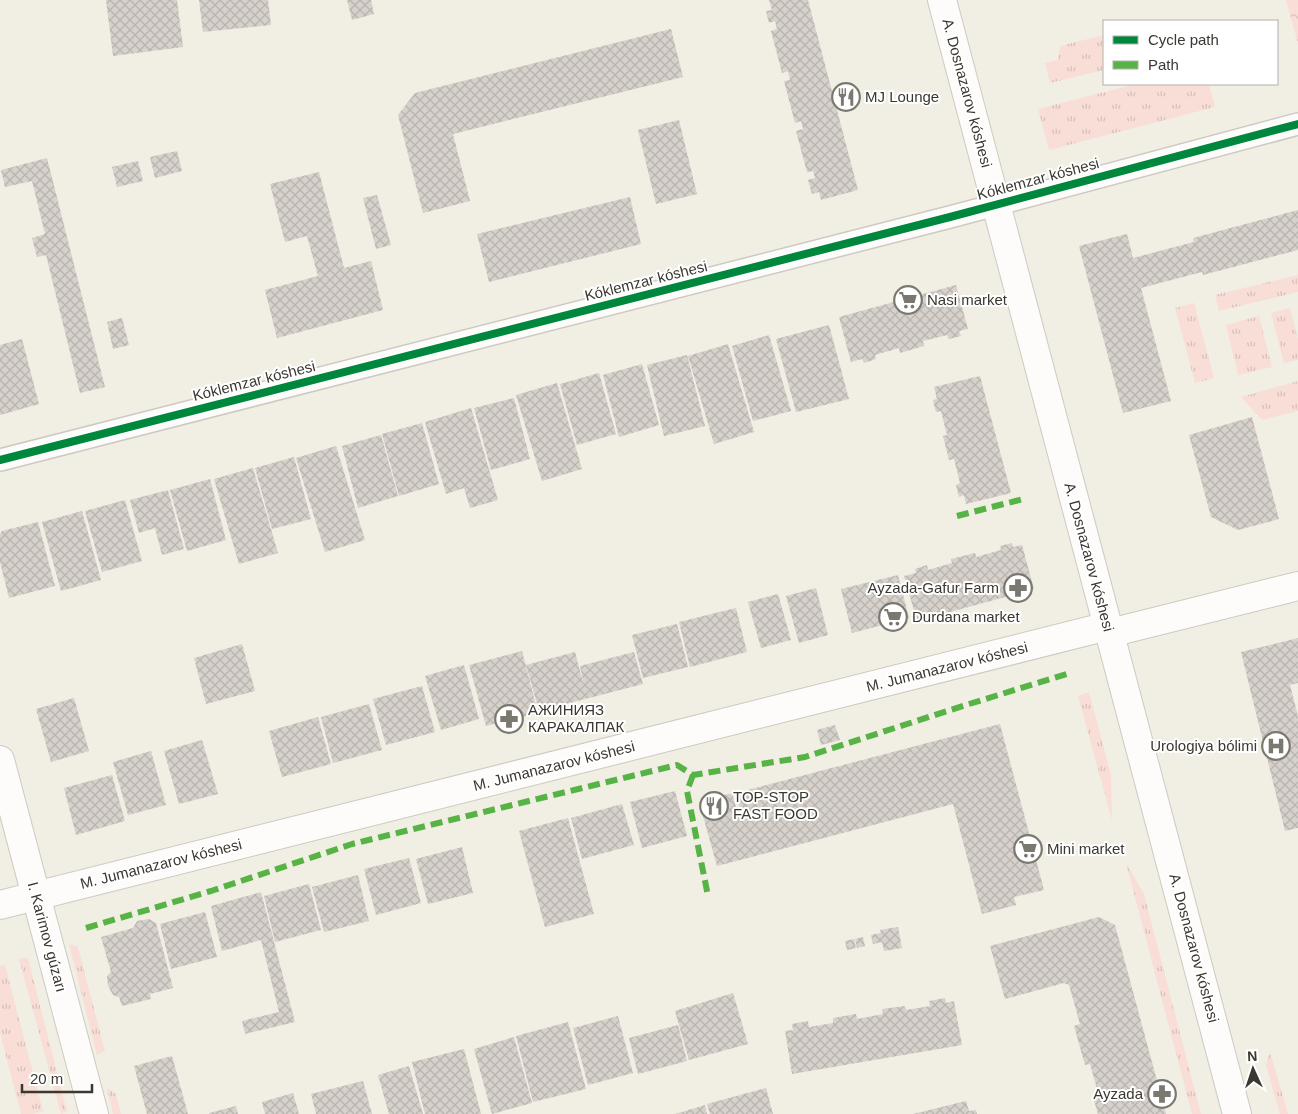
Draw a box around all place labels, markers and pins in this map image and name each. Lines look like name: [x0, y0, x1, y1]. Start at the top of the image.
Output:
restaurant icon: MJ Lounge: [831, 82, 861, 112]
place label: MJ Lounge: [865, 88, 939, 105]
supermarket icon: Nasi market: [893, 285, 923, 315]
place label: Nasi market: [927, 291, 1008, 308]
pharmacy icon: Ayzada-Gafur Farm: [1003, 573, 1033, 603]
place label: Ayzada-Gafur Farm: [868, 579, 999, 596]
supermarket icon: Durdana market: [878, 602, 908, 632]
place label: Durdana market: [912, 608, 1020, 625]
place label: АЖИНИЯЗ КАРАКАЛПАК: [528, 701, 624, 735]
pharmacy icon: АЖИНИЯЗ КАРАКАЛПАК: [494, 704, 524, 734]
hospital icon: Urologiya bólimi: [1261, 731, 1291, 761]
place label: Urologiya bólimi: [1150, 737, 1257, 754]
place label: TOP-STOP FAST FOOD: [733, 788, 818, 822]
restaurant icon: TOP-STOP FAST FOOD: [699, 791, 729, 821]
supermarket icon: Mini market: [1013, 834, 1043, 864]
place label: Mini market: [1047, 840, 1125, 857]
pharmacy icon: Ayzada: [1147, 1079, 1177, 1109]
place label: Ayzada: [1093, 1085, 1144, 1102]

